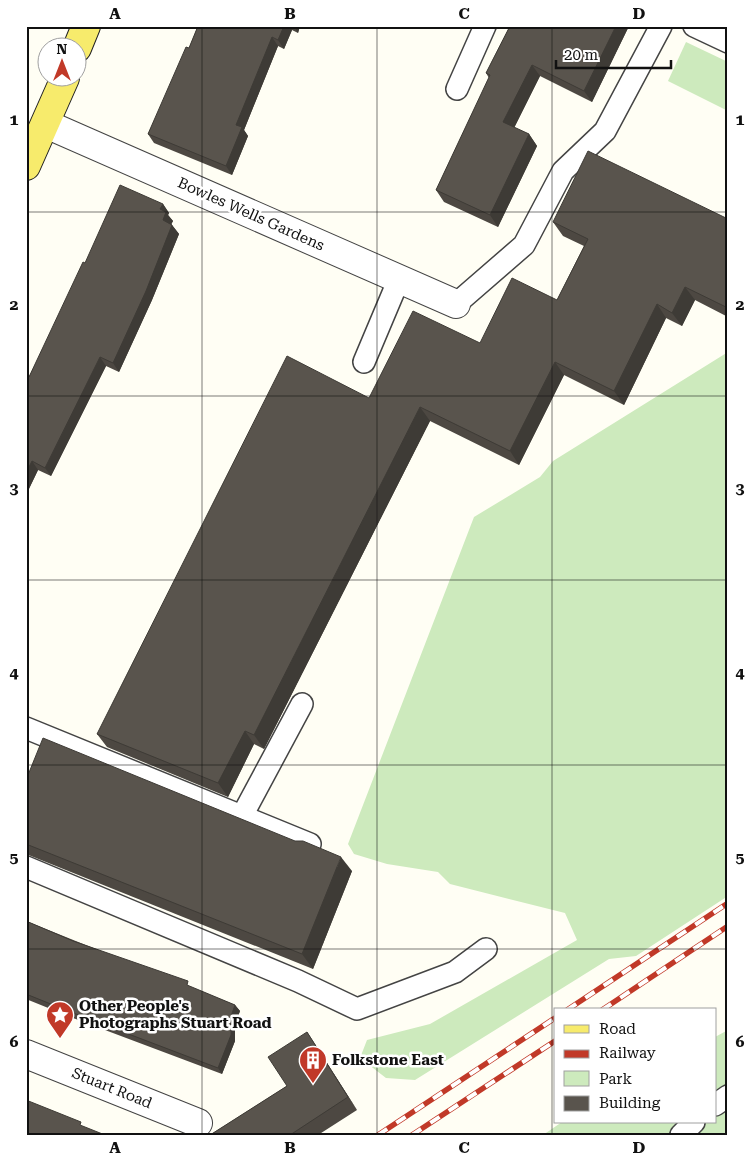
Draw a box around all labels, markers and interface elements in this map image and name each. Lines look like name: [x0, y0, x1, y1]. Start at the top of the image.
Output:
text: A: [109, 4, 121, 23]
text: B: [284, 4, 296, 23]
text: C: [458, 4, 470, 23]
text: D: [633, 4, 646, 23]
north arrow: [38, 38, 88, 88]
scale bar: [556, 38, 672, 70]
text: N: [57, 41, 68, 57]
text: 20 m: [564, 46, 599, 64]
text: 1: [10, 110, 19, 129]
text: 1: [736, 110, 745, 129]
street label: Bowles Wells Gardens: [175, 173, 327, 255]
text: 2: [10, 295, 19, 314]
text: 2: [736, 295, 745, 314]
text: 3: [10, 479, 19, 498]
text: 3: [736, 479, 745, 498]
text: 4: [10, 663, 19, 682]
text: 4: [736, 663, 745, 682]
text: 5: [10, 848, 19, 867]
text: 5: [736, 848, 745, 867]
place label: Other People's Photographs Stuart Road: [79, 997, 271, 1032]
place icon: Other People's Photographs Stuart Road: [45, 1000, 75, 1039]
legend: [554, 1008, 716, 1124]
text: Road: [599, 1020, 636, 1038]
text: 6: [10, 1032, 19, 1051]
text: 6: [736, 1032, 745, 1051]
text: Railway: [599, 1044, 656, 1062]
building icon: Folkstone East: [298, 1045, 328, 1084]
place label: Folkstone East: [332, 1051, 444, 1069]
street label: Stuart Road: [69, 1064, 155, 1112]
text: Park: [599, 1070, 633, 1088]
text: Building: [599, 1094, 661, 1112]
text: A: [109, 1138, 121, 1157]
text: B: [284, 1138, 296, 1157]
text: C: [458, 1138, 470, 1157]
text: D: [633, 1138, 646, 1157]

